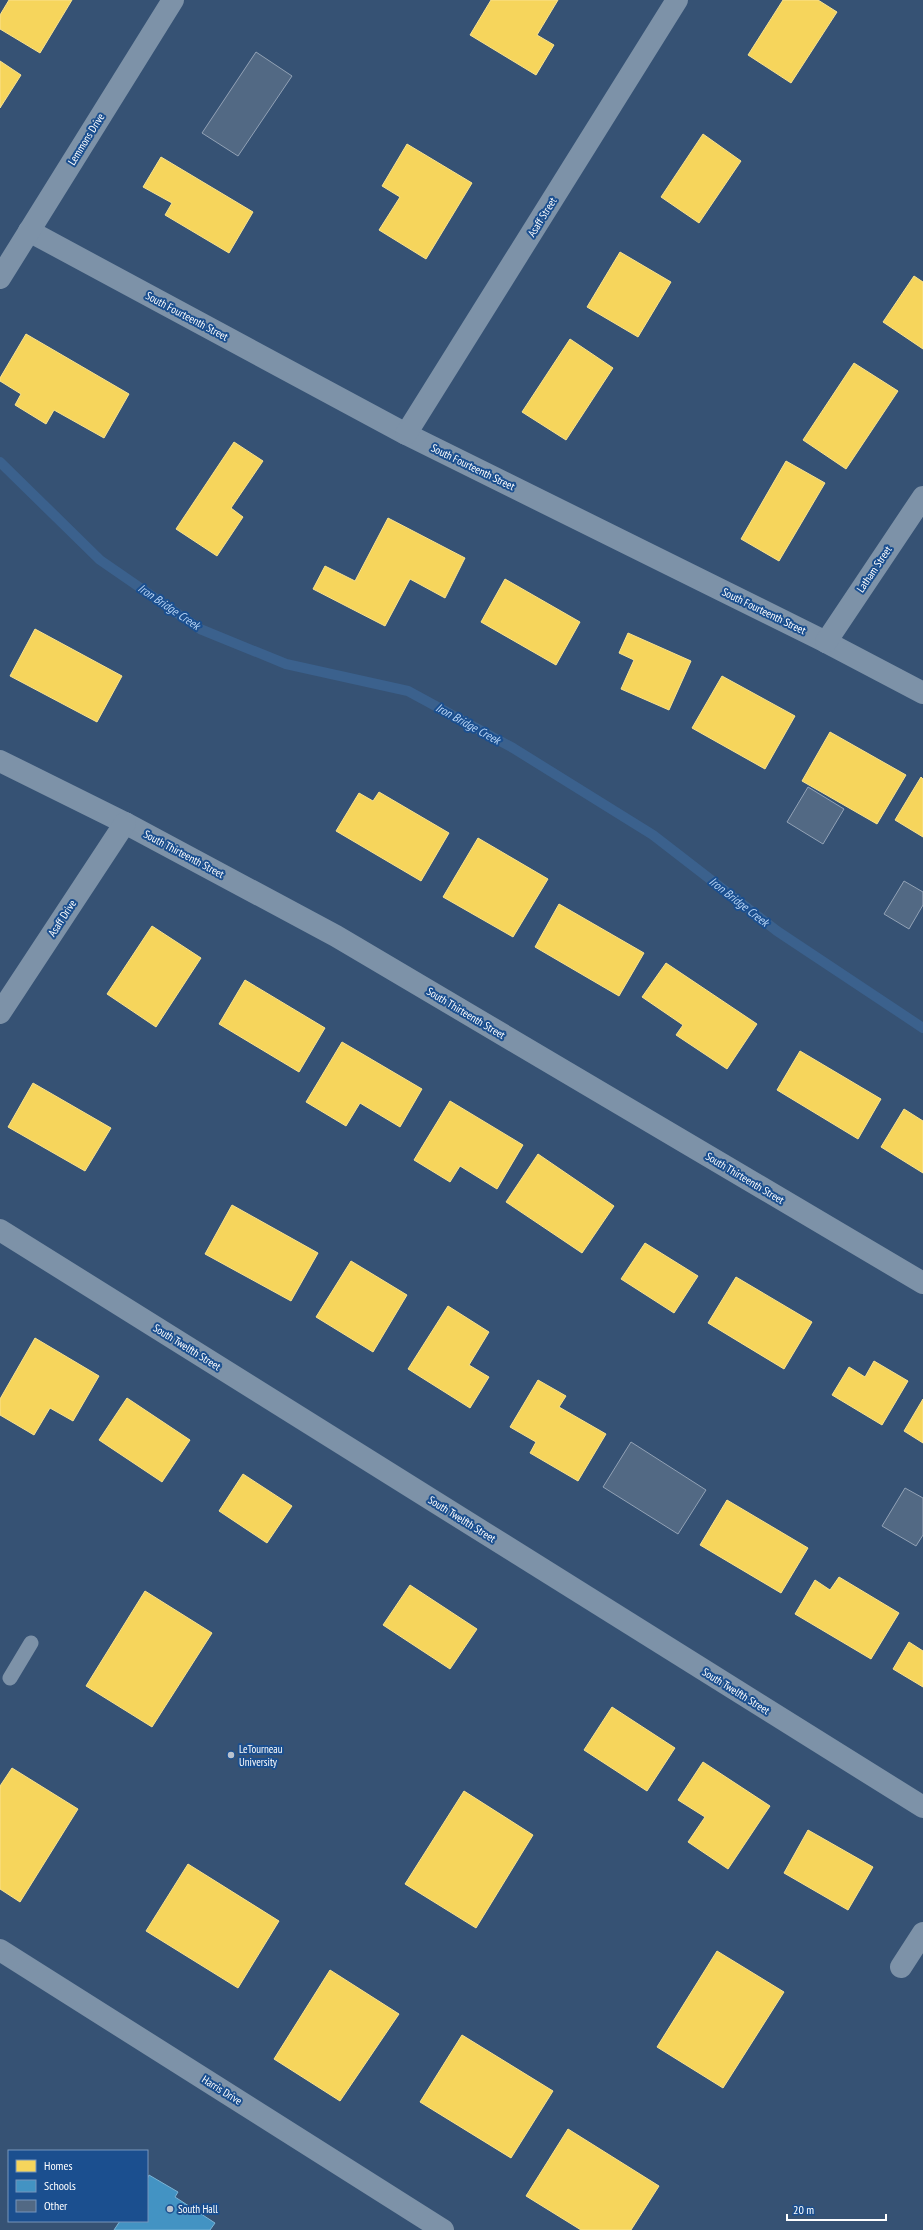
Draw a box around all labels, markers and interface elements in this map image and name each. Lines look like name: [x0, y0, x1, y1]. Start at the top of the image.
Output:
street label: Lemmons Drive: [65, 110, 108, 168]
street label: Asaff Street: [524, 195, 560, 239]
street label: South Fourteenth Street: [143, 288, 231, 344]
street label: South Fourteenth Street: [429, 441, 517, 493]
street label: Latham Street: [853, 543, 895, 595]
water label: Iron Bridge Creek: [135, 580, 204, 634]
street label: South Fourteenth Street: [720, 585, 808, 637]
water label: Iron Bridge Creek: [433, 700, 504, 748]
street label: South Thirteenth Street: [141, 827, 227, 881]
water label: Iron Bridge Creek: [706, 874, 773, 930]
street label: Asaff Drive: [45, 896, 79, 939]
street label: South Thirteenth Street: [424, 984, 508, 1042]
street label: South Thirteenth Street: [703, 1149, 787, 1207]
street label: South Twelfth Street: [151, 1321, 223, 1373]
street label: South Twelfth Street: [426, 1493, 498, 1545]
street label: South Twelfth Street: [700, 1665, 772, 1717]
place label: LeTourneau University: [239, 1742, 283, 1769]
marker: LeTourneau University: [226, 1750, 236, 1760]
street label: Harris Drive: [199, 2072, 245, 2108]
legend: [8, 2150, 148, 2222]
text: Homes: [44, 2158, 72, 2173]
text: Schools: [44, 2178, 76, 2193]
scale bar: [787, 2196, 886, 2222]
text: Other: [44, 2198, 68, 2213]
place label: South Hall: [178, 2202, 218, 2216]
text: 20 m: [793, 2202, 814, 2217]
marker: South Hall: [165, 2204, 175, 2214]

